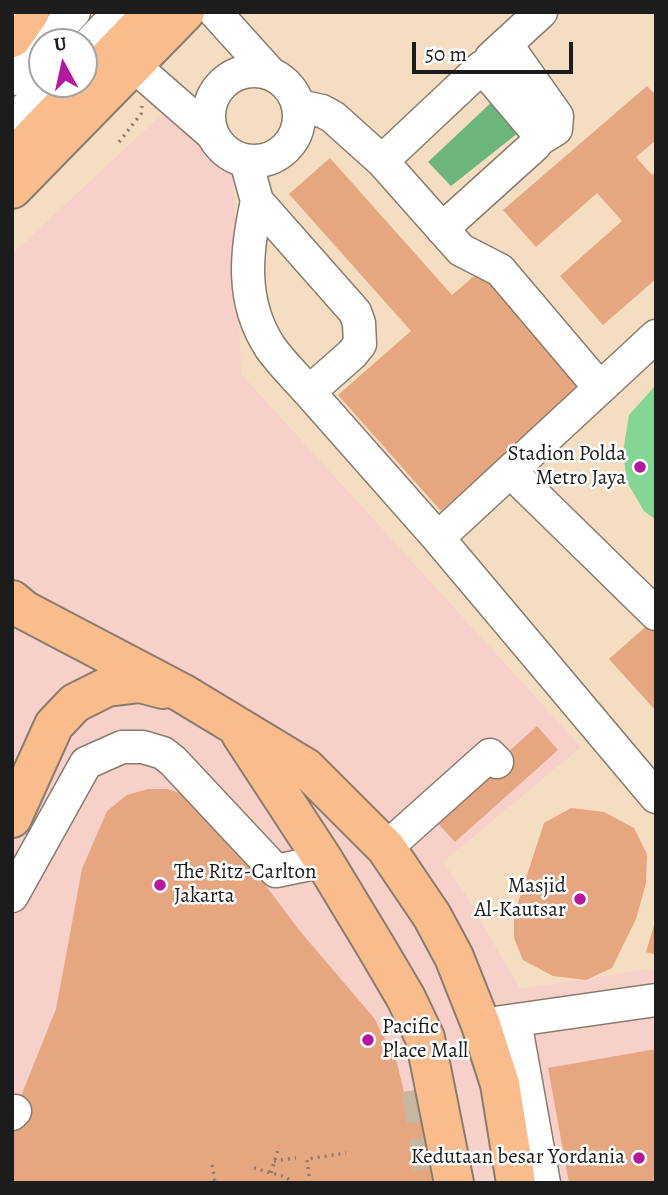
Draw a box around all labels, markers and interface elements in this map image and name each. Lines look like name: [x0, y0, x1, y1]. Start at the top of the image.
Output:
north arrow: [28, 28, 98, 98]
scale bar: [416, 28, 577, 72]
text: U: [52, 30, 68, 58]
text: 50 m: [425, 40, 467, 68]
place label: Stadion Polda Metro Jaya: [508, 442, 626, 492]
marker: Stadion Polda Metro Jaya: [632, 459, 648, 475]
place label: The Ritz-Carlton Jakarta: [174, 860, 316, 910]
place label: Masjid Al-Kautsar: [474, 874, 566, 924]
marker: The Ritz-Carlton Jakarta: [152, 877, 168, 893]
marker: Masjid Al-Kautsar: [572, 891, 588, 907]
place label: Pacific Place Mall: [382, 1015, 468, 1065]
marker: Pacific Place Mall: [360, 1032, 376, 1048]
place label: Kedutaan besar Yordania: [411, 1145, 625, 1171]
marker: Kedutaan besar Yordania: [631, 1150, 647, 1166]

